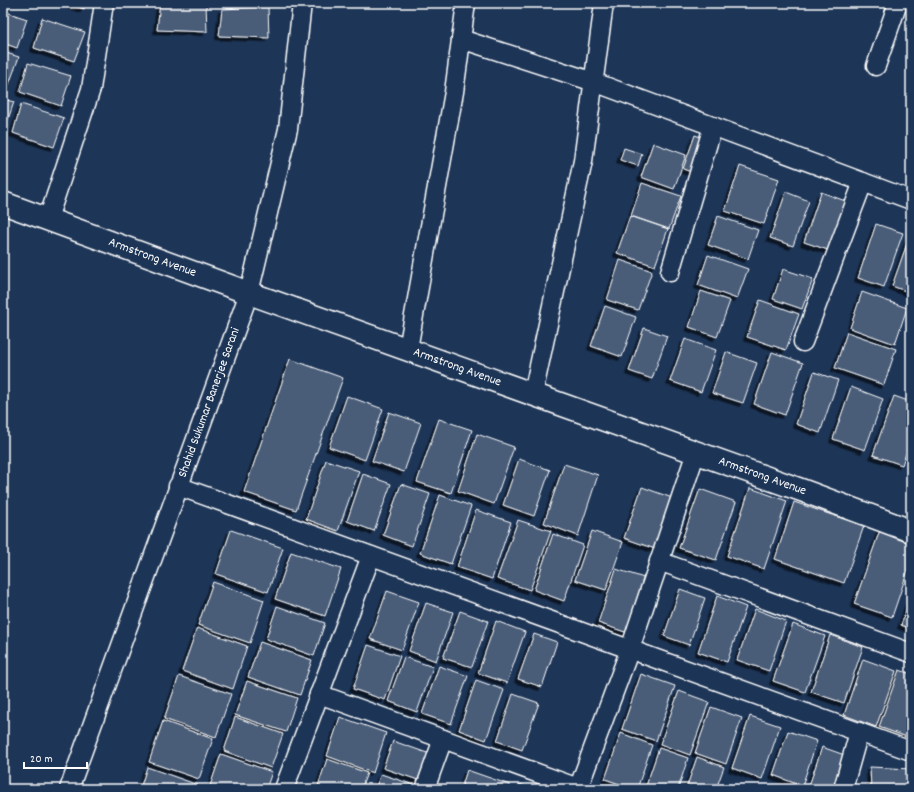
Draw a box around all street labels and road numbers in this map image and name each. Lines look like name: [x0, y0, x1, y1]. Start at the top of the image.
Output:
street label: Armstrong Avenue: [106, 233, 199, 282]
street label: Shahid Sukumar Banerjee Sarani: [173, 324, 245, 480]
street label: Armstrong Avenue: [411, 343, 504, 392]
street label: Armstrong Avenue: [716, 452, 809, 501]

